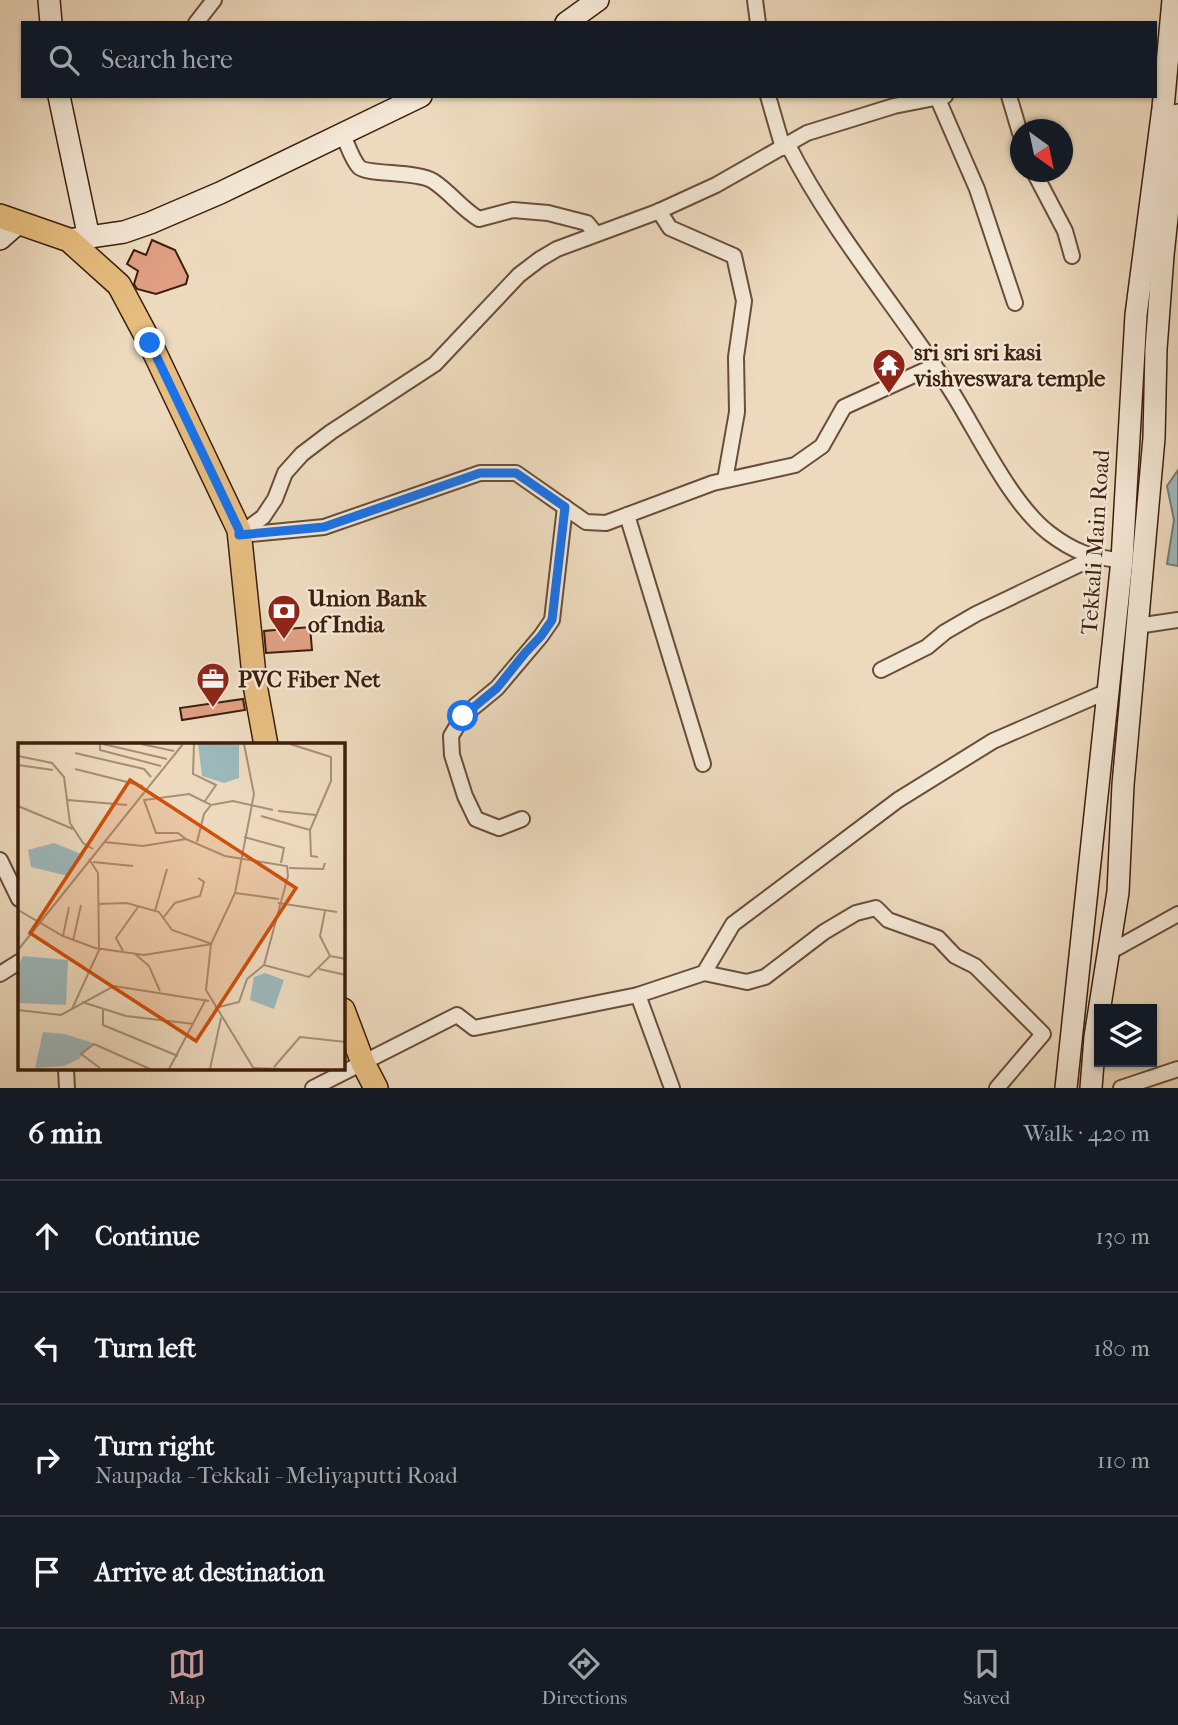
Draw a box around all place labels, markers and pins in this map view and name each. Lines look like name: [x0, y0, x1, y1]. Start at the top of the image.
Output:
place label: sri sri sri kasi vishveswara temple: [913, 339, 1106, 392]
temple icon: sri sri sri kasi vishveswara temple: [870, 346, 908, 395]
place label: Union Bank of India: [307, 585, 428, 638]
bank icon: Union Bank of India: [265, 592, 303, 641]
office icon: PVC Fiber Net: [194, 660, 232, 709]
place label: PVC Fiber Net: [238, 666, 381, 693]

